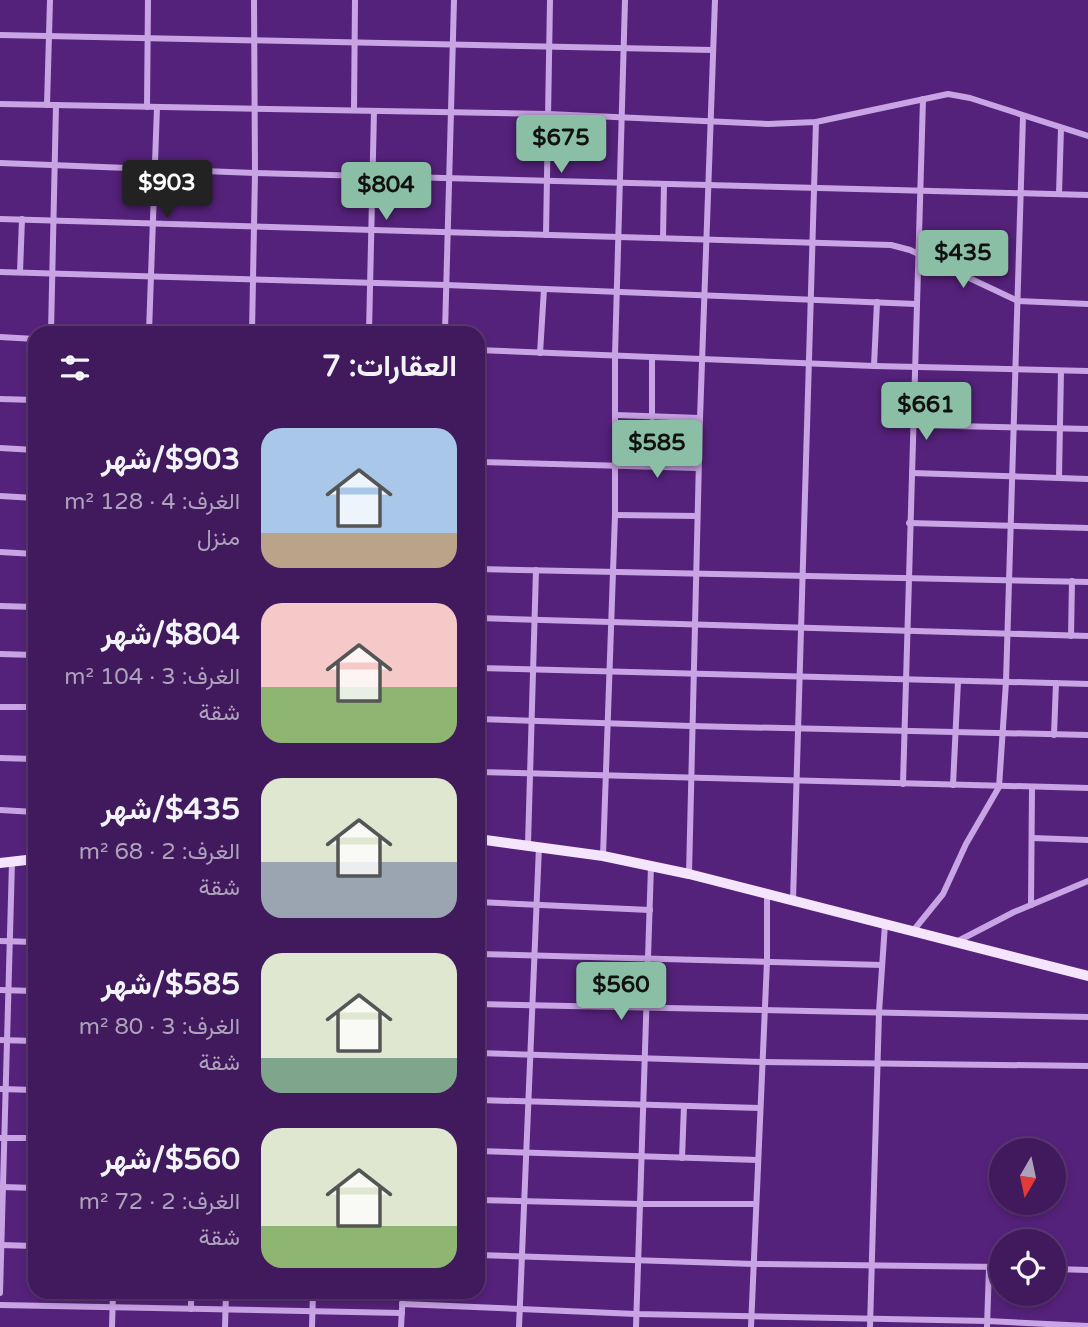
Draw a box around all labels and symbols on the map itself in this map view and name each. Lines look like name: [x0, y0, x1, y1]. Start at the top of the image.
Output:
pin: $675: [520, 116, 602, 175]
pin: $903: [126, 160, 208, 220]
pin: $804: [345, 162, 427, 222]
pin: $435: [922, 230, 1004, 290]
pin: $661: [885, 382, 967, 442]
pin: $585: [616, 420, 698, 480]
pin: $560: [580, 962, 662, 1022]
north arrow: [989, 1138, 1066, 1214]

